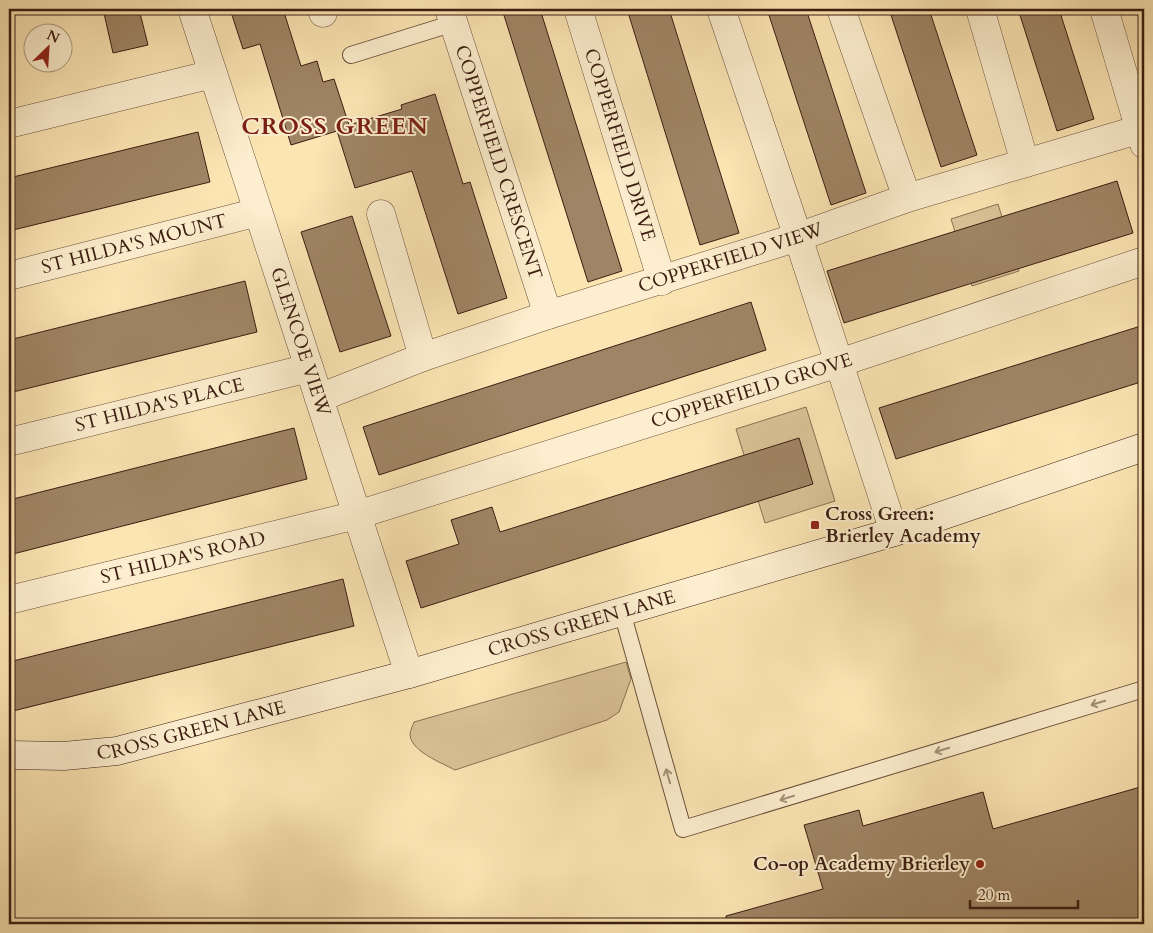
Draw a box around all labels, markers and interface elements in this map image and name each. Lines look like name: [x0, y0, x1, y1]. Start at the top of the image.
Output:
north arrow: [22, 22, 72, 72]
text: N: [44, 25, 63, 48]
street label: COPPERFIELD CRESCENT: [449, 42, 549, 283]
street label: COPPERFIELD DRIVE: [578, 45, 662, 244]
district label: CROSS GREEN: [241, 110, 429, 143]
street label: ST HILDA'S MOUNT: [38, 208, 229, 280]
street label: COPPERFIELD VIEW: [635, 216, 827, 299]
street label: GLENCOE VIEW: [264, 264, 337, 420]
street label: COPPERFIELD GROVE: [648, 346, 856, 435]
street label: ST HILDA'S PLACE: [72, 372, 247, 438]
place label: Cross Green: Brierley Academy: [825, 501, 981, 549]
marker: Cross Green: Brierley Academy: [809, 519, 821, 531]
street label: ST HILDA'S ROAD: [98, 525, 268, 590]
street label: CROSS GREEN LANE: [485, 584, 678, 663]
street label: CROSS GREEN LANE: [95, 694, 288, 766]
one-way arrow: [1090, 698, 1106, 708]
one-way arrow: [934, 746, 950, 756]
one-way arrow: [663, 769, 673, 785]
one-way arrow: [779, 793, 795, 803]
place label: Co-op Academy Brierley: [753, 851, 970, 877]
marker: Co-op Academy Brierley: [974, 858, 986, 870]
scale bar: [970, 878, 1078, 910]
text: 20 m: [978, 885, 1010, 905]

